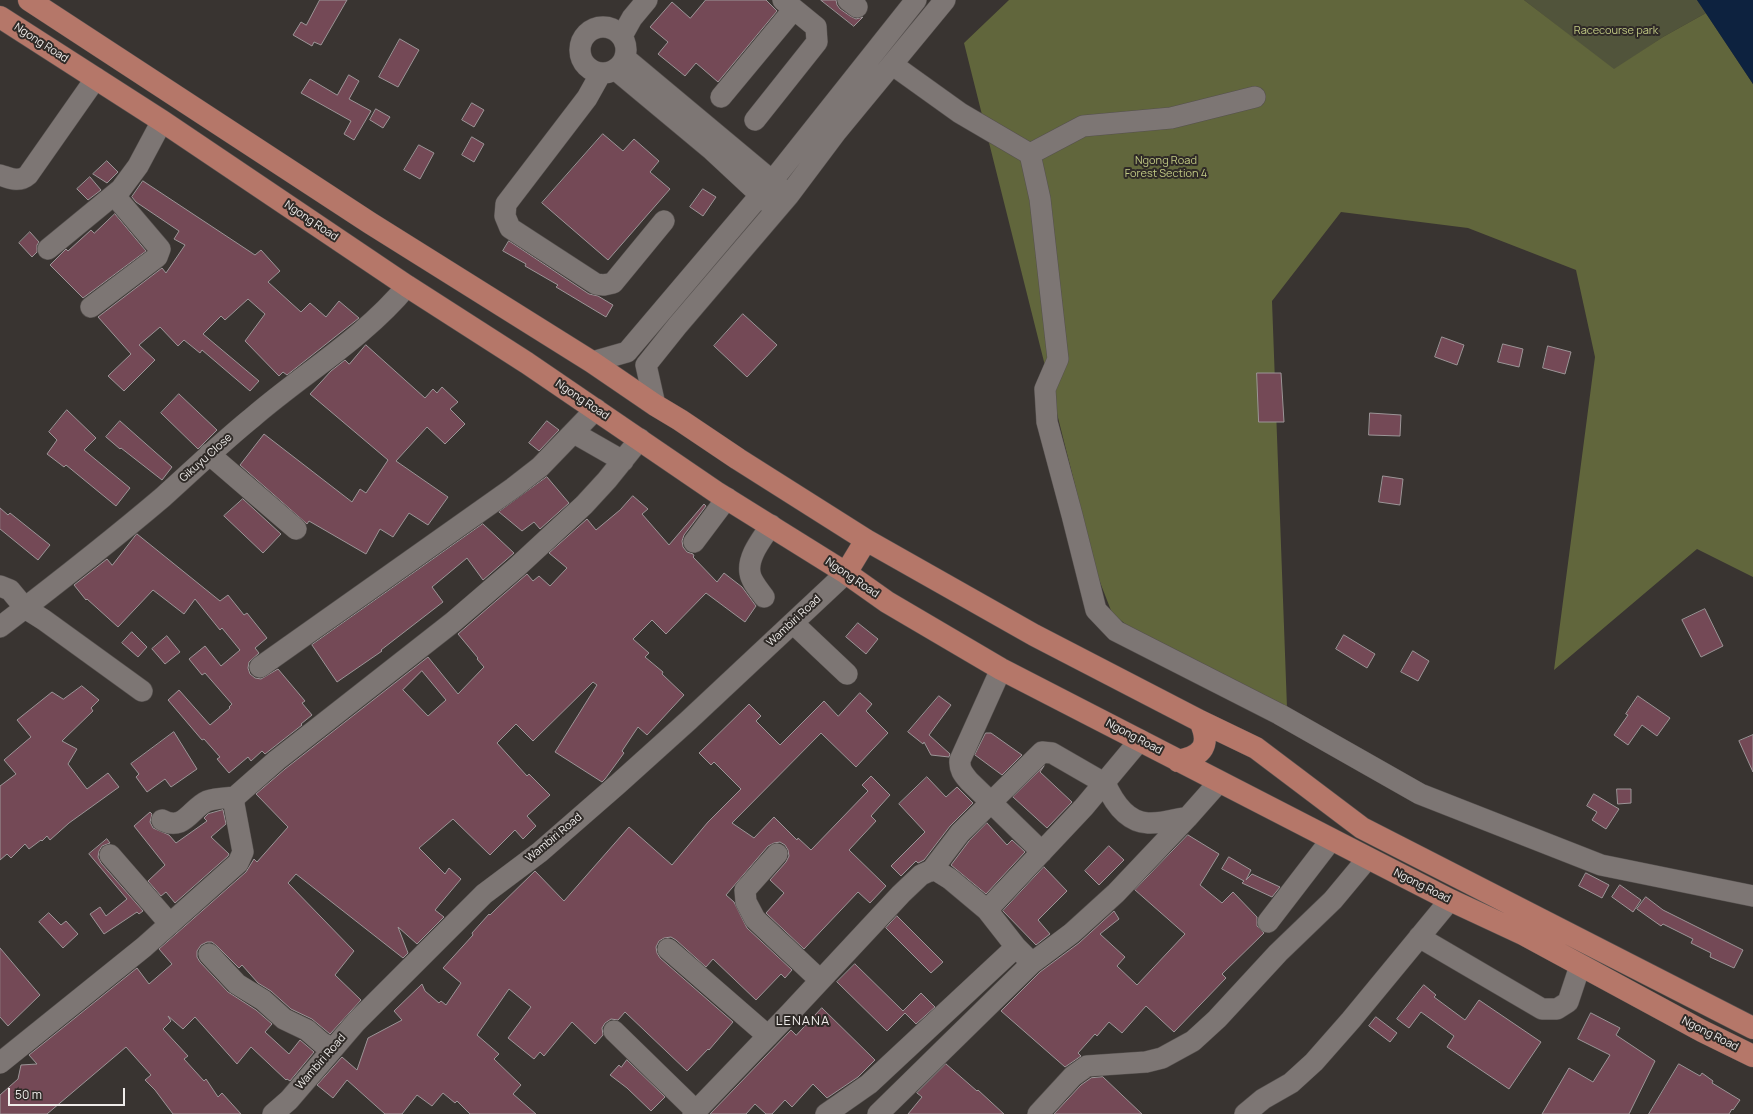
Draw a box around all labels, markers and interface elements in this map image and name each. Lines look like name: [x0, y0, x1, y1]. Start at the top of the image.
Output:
street label: Ngong Road: [11, 21, 71, 65]
park label: Racecourse park: [1574, 24, 1658, 38]
park label: Ngong Road Forest Section 4: [1125, 154, 1207, 180]
street label: Ngong Road: [282, 198, 340, 244]
street label: Ngong Road: [553, 377, 611, 423]
street label: Gikuyu Close: [177, 431, 235, 485]
street label: Ngong Road: [823, 555, 881, 601]
street label: Wambiri Road: [764, 593, 824, 649]
street label: Ngong Road: [1104, 717, 1164, 757]
street label: Wambiri Road: [523, 811, 585, 865]
street label: Ngong Road: [1391, 866, 1453, 906]
district label: LENANA: [776, 1013, 830, 1029]
street label: Ngong Road: [1679, 1014, 1741, 1054]
street label: Wambiri Road: [293, 1032, 349, 1092]
scale bar: [10, 1080, 127, 1106]
text: 50 m: [15, 1086, 42, 1103]

